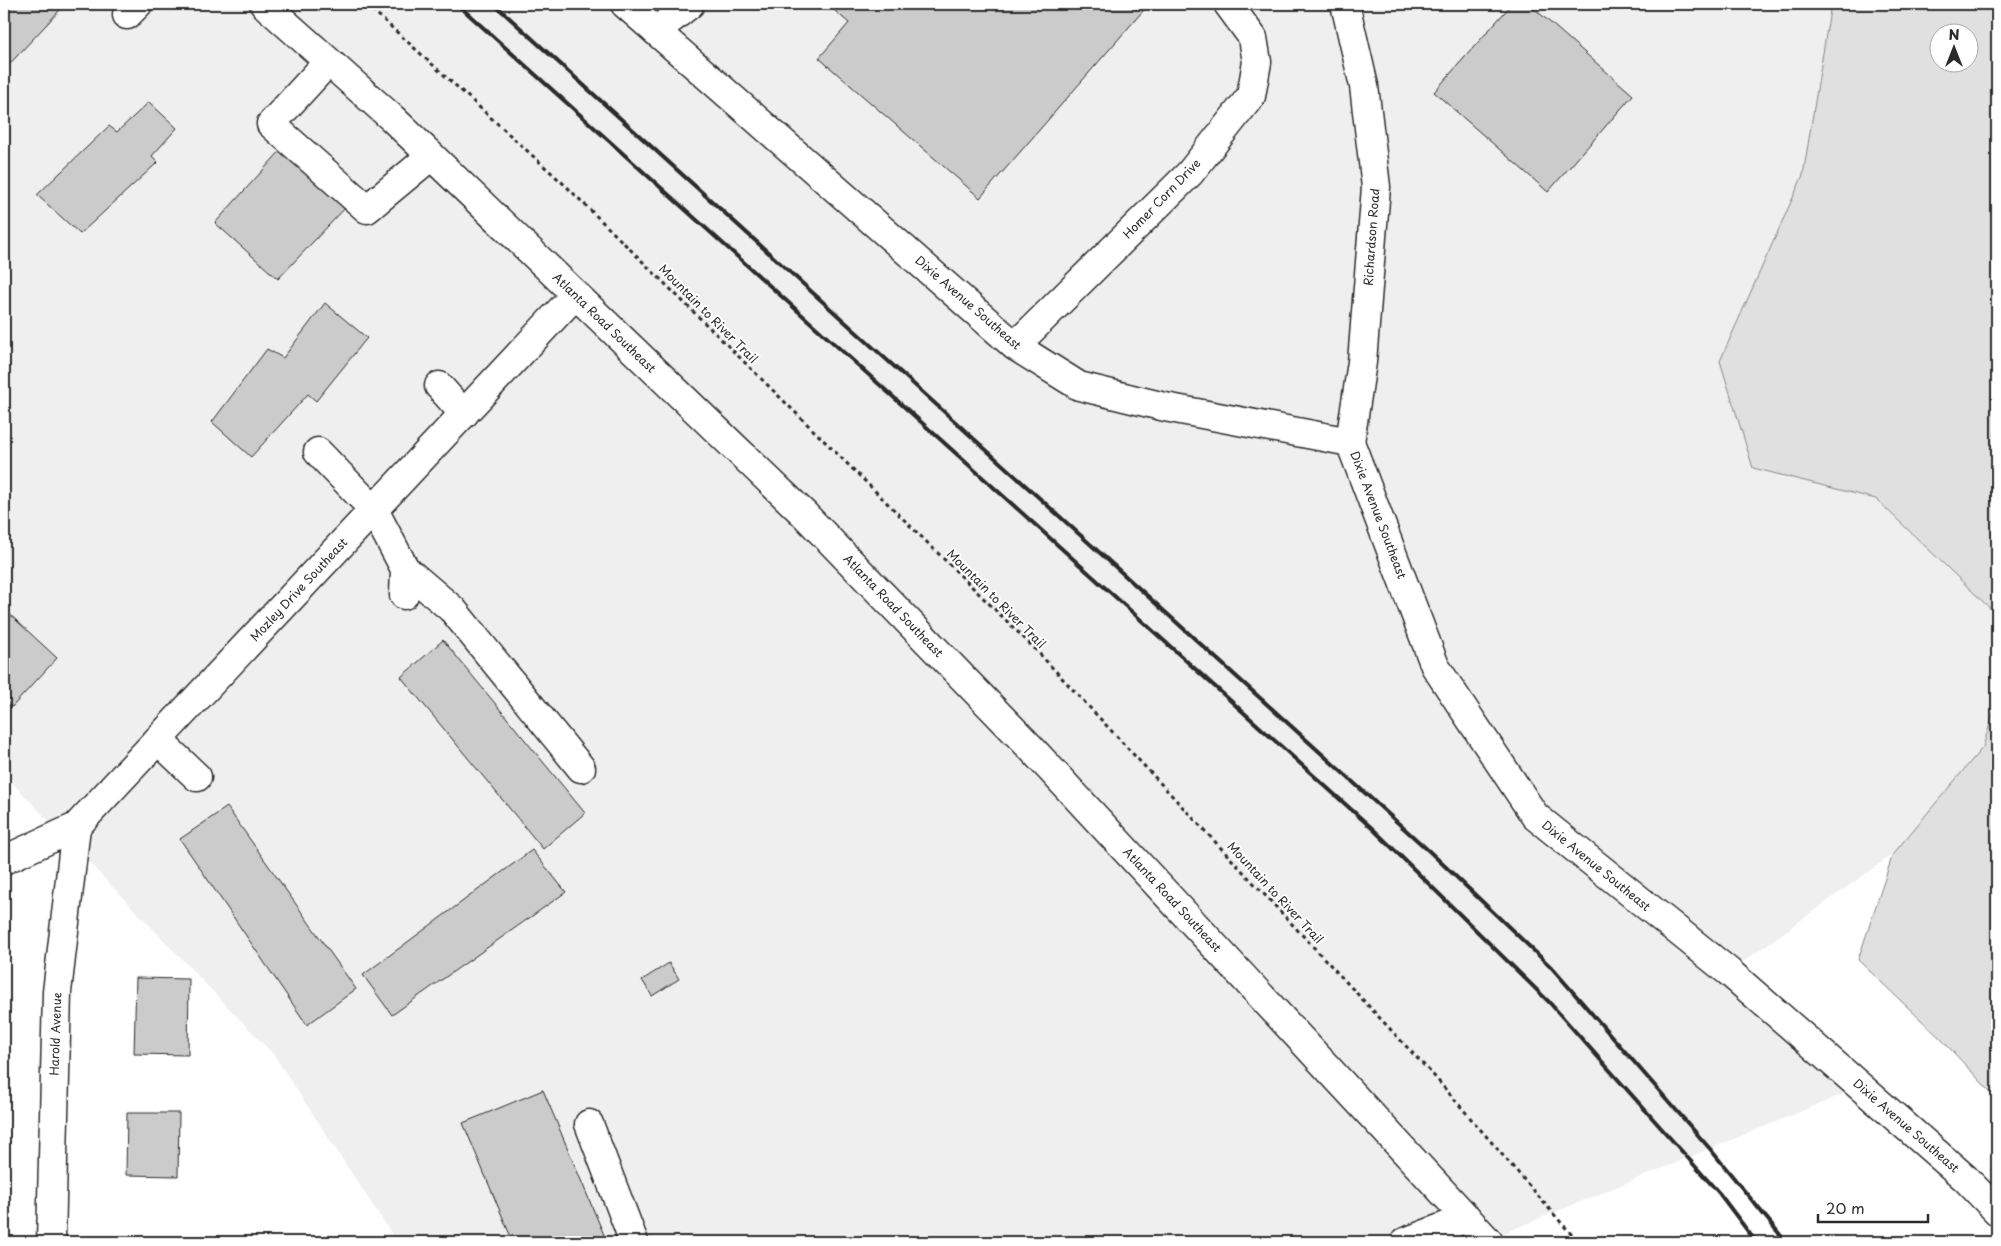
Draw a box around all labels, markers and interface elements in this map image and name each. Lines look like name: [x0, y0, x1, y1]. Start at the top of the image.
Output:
north arrow: [1928, 22, 1978, 72]
text: N: [1948, 24, 1960, 45]
street label: Homer Corn Drive: [1118, 154, 1204, 242]
street label: Richardson Road: [1359, 188, 1383, 286]
street label: Dixie Avenue Southeast: [912, 251, 1026, 354]
street label: Mountain to River Trail: [655, 260, 762, 367]
street label: Atlanta Road Southeast: [549, 268, 660, 377]
street label: Dixie Avenue Southeast: [1346, 448, 1412, 581]
street label: Mozley Drive Southeast: [245, 533, 351, 645]
street label: Mountain to River Trail: [943, 545, 1050, 652]
street label: Atlanta Road Southeast: [840, 550, 948, 661]
street label: Dixie Avenue Southeast: [1538, 816, 1655, 915]
street label: Mountain to River Trail: [1224, 837, 1328, 947]
street label: Atlanta Road Southeast: [1119, 843, 1226, 956]
street label: Harold Avenue: [45, 992, 65, 1076]
street label: Dixie Avenue Southeast: [1850, 1074, 1964, 1177]
scale bar: [1818, 1191, 1928, 1223]
text: 20 m: [1826, 1196, 1865, 1219]

